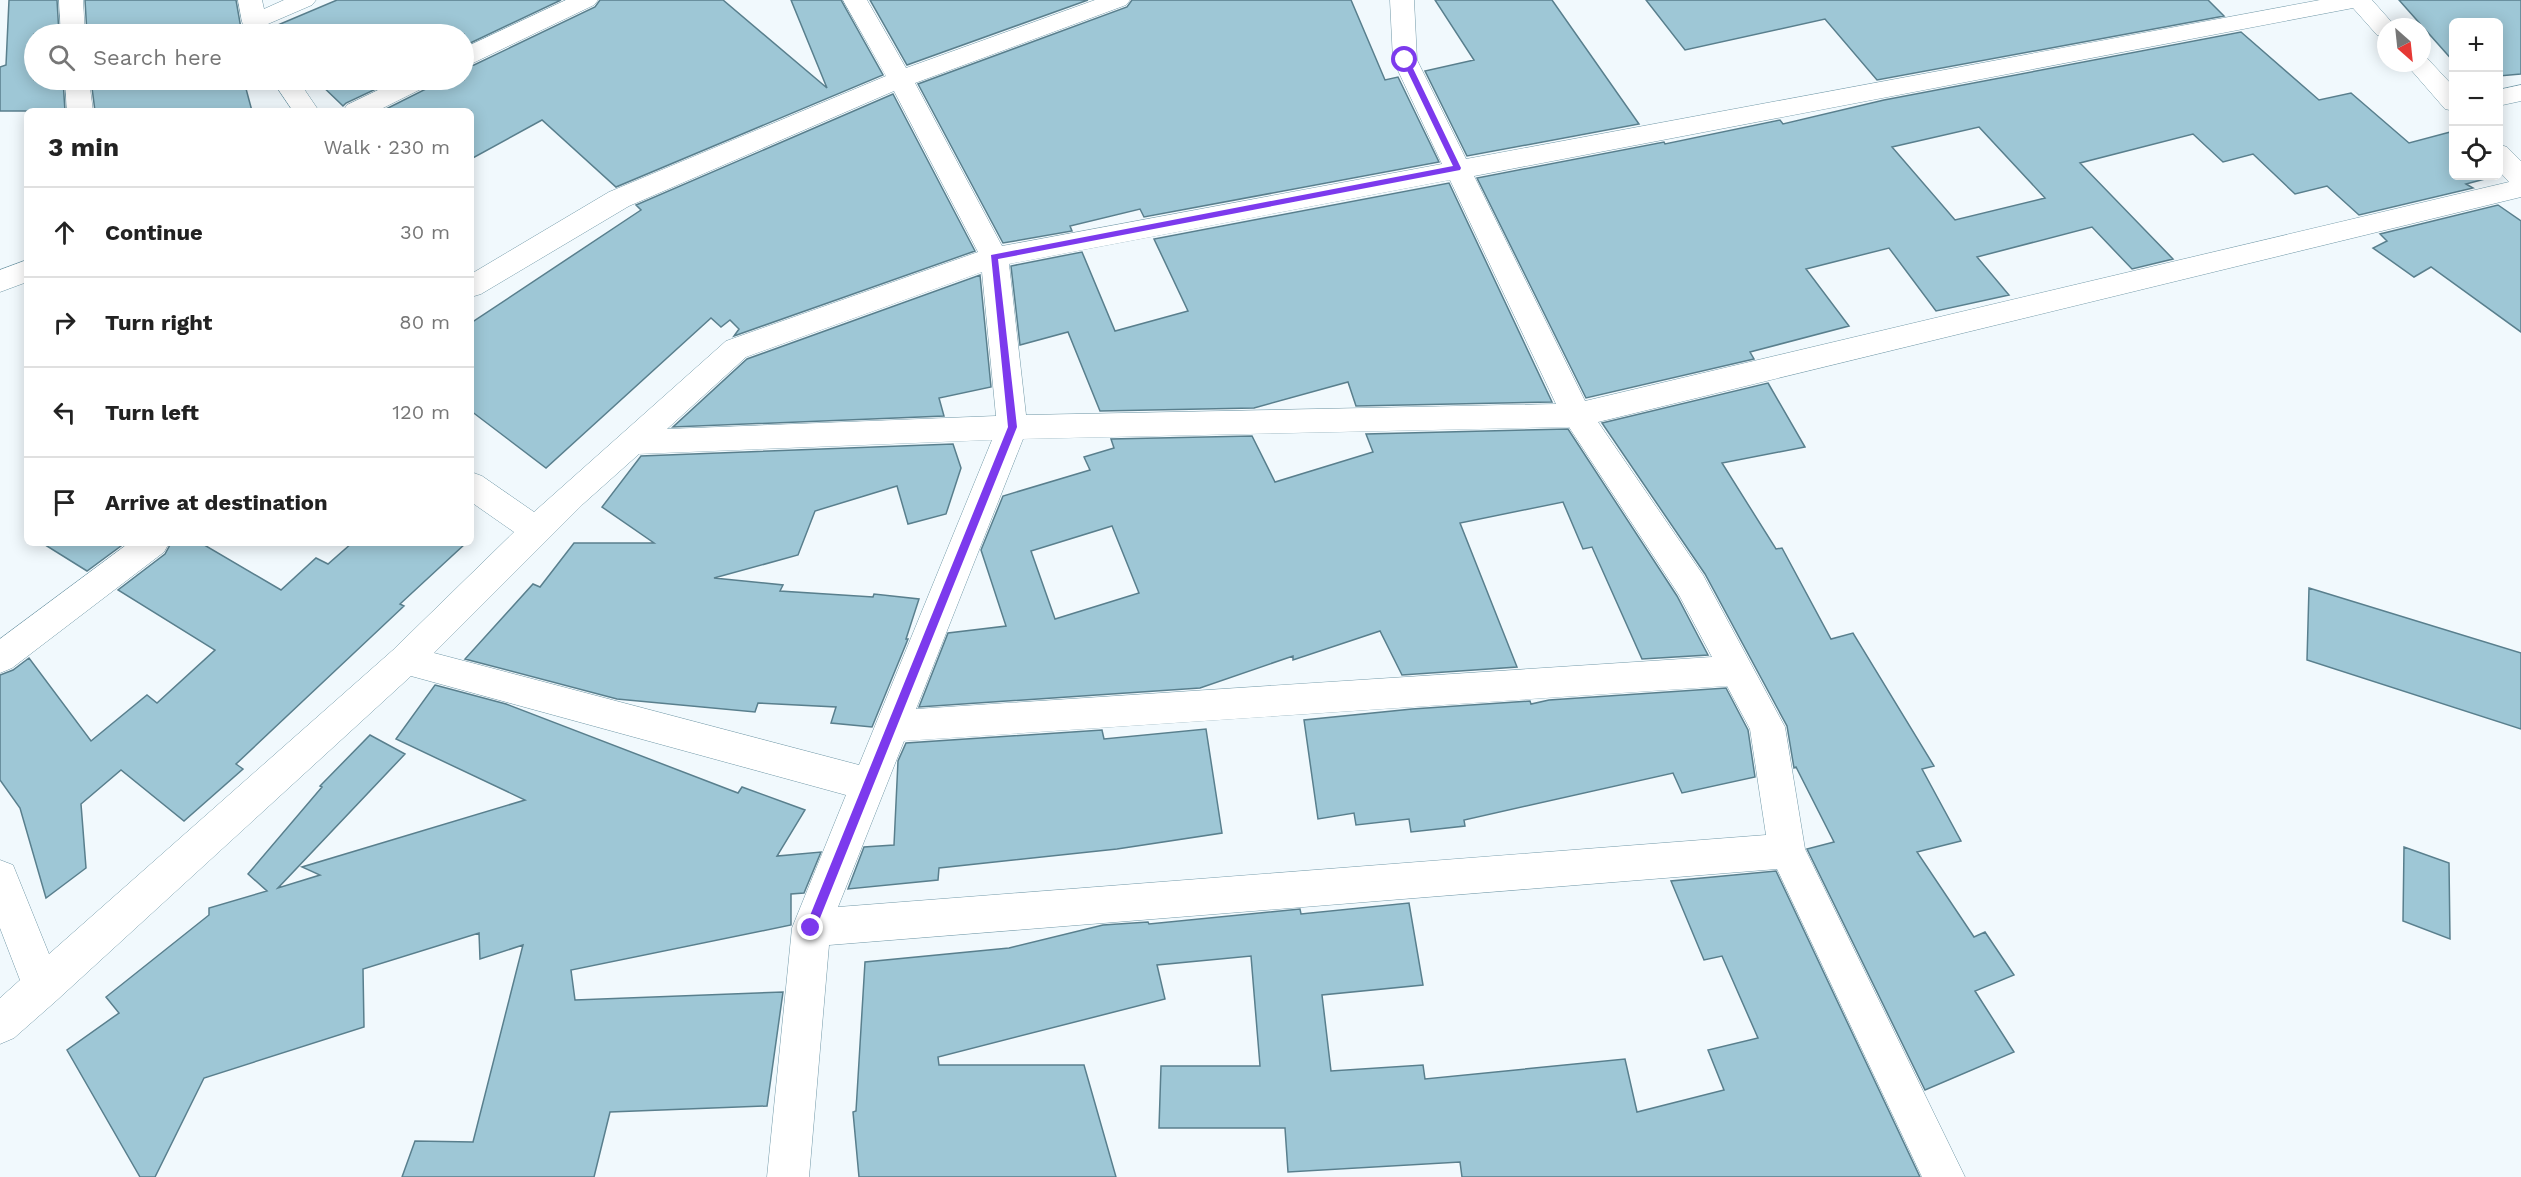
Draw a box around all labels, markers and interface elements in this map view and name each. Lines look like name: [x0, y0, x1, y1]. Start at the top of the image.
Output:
north arrow: [2377, 18, 2431, 72]
map controls: [2449, 18, 2503, 180]
button: +: [2449, 18, 2503, 72]
search box: [24, 24, 474, 90]
icon: search: [45, 41, 78, 74]
text: Search here: [93, 45, 222, 70]
route start: [1391, 46, 1417, 72]
button: −: [2449, 72, 2503, 126]
button: locate: [2449, 126, 2503, 180]
text: 3 min: [48, 132, 119, 162]
text: Walk · 230 m: [323, 135, 450, 159]
icon: ahead: [48, 216, 81, 249]
text: Continue: [105, 220, 203, 245]
text: 30 m: [400, 220, 450, 244]
icon: right: [48, 306, 81, 339]
text: Turn right: [105, 310, 212, 335]
text: 80 m: [399, 310, 450, 334]
icon: left: [48, 396, 81, 429]
text: Turn left: [105, 400, 199, 425]
text: 120 m: [392, 400, 450, 424]
icon: arrive: [48, 486, 81, 519]
text: Arrive at destination: [105, 490, 328, 515]
route end: [797, 914, 823, 940]

